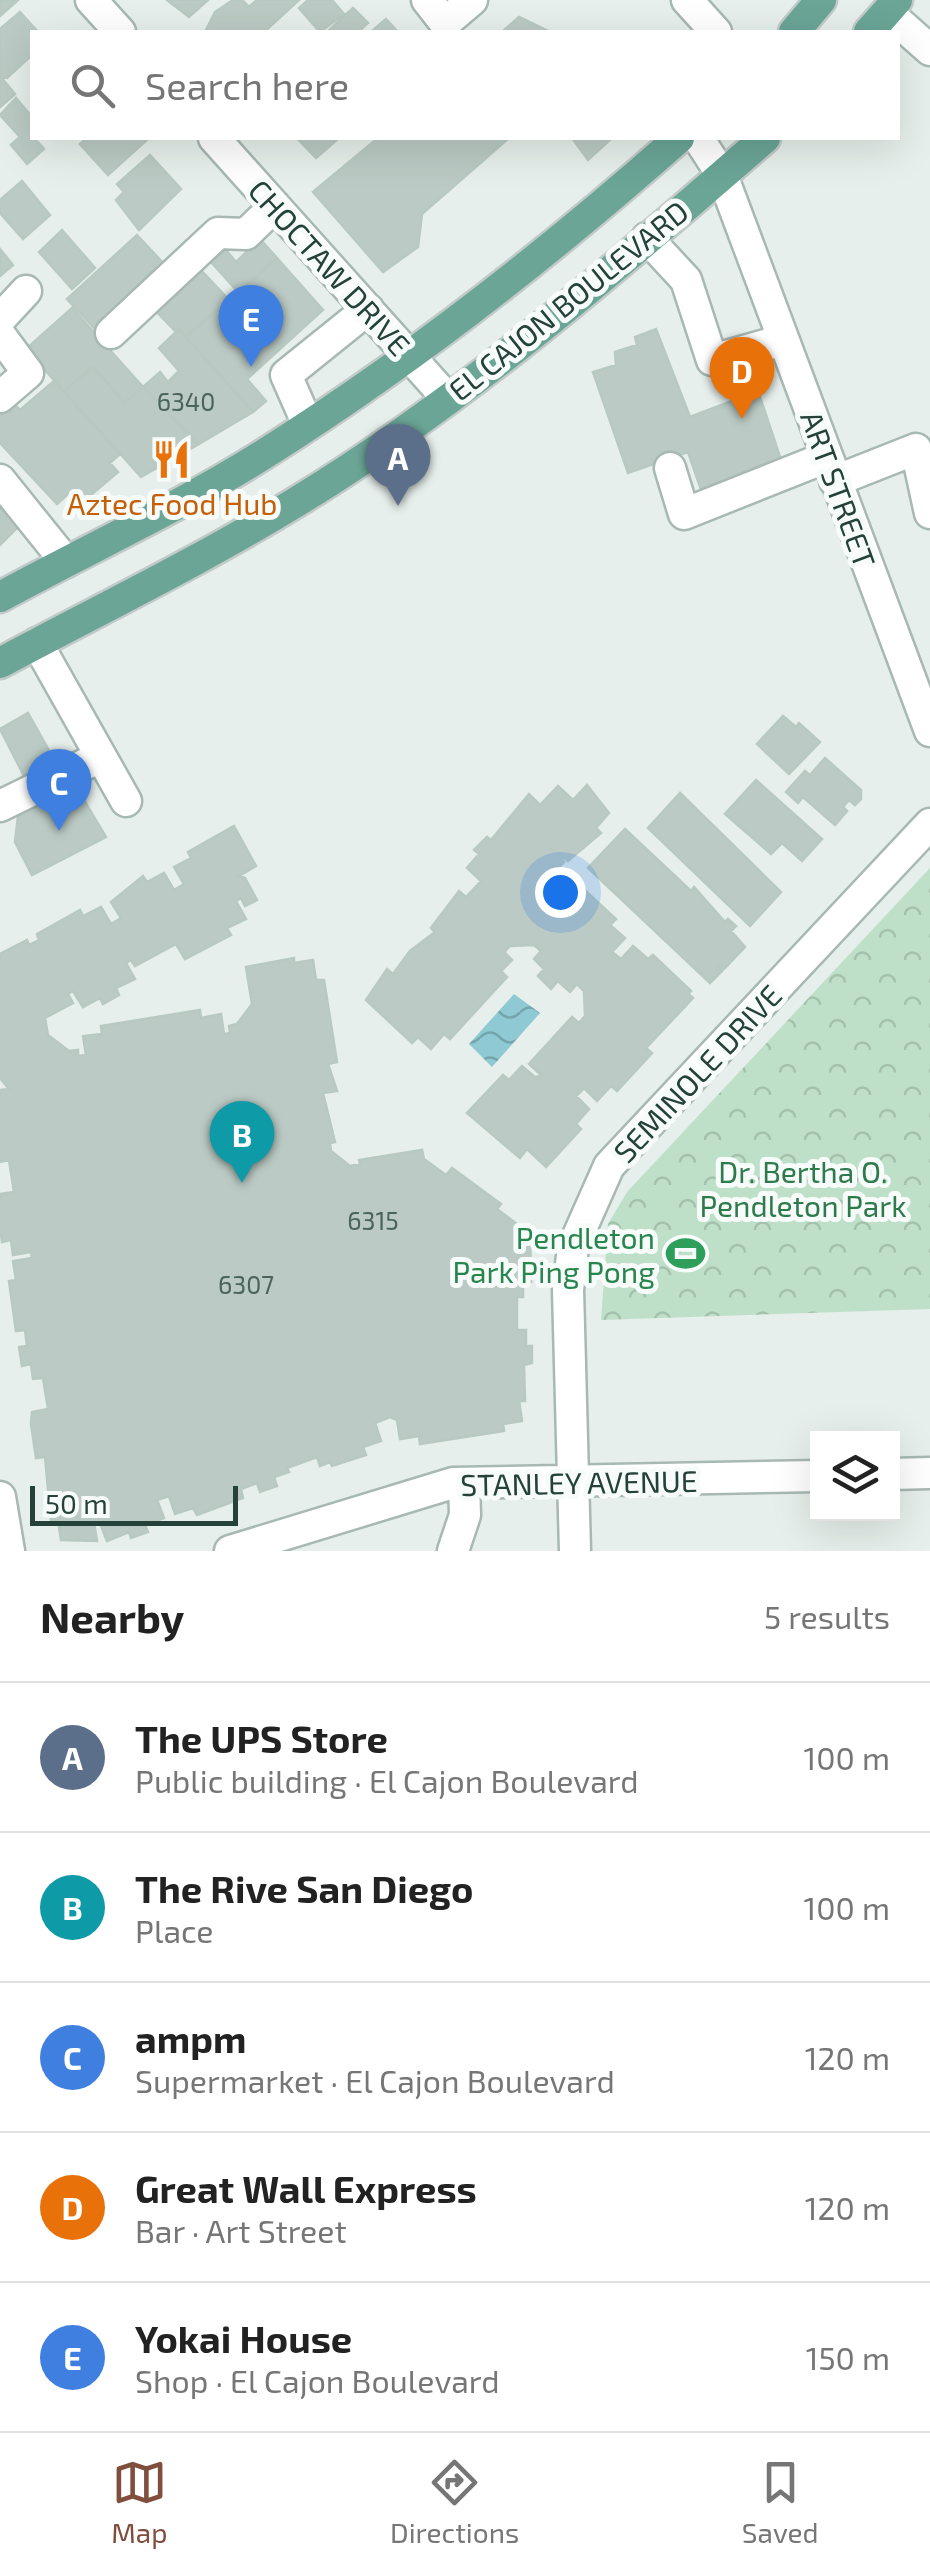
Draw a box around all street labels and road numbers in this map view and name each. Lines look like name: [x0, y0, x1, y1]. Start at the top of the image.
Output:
street label: CHOCTAW DRIVE: [242, 172, 418, 362]
street label: EL CAJON BOULEVARD: [441, 192, 695, 408]
street label: ART STREET: [794, 406, 884, 572]
street label: SEMINOLE DRIVE: [606, 977, 788, 1169]
street label: STANLEY AVENUE: [460, 1462, 698, 1502]

